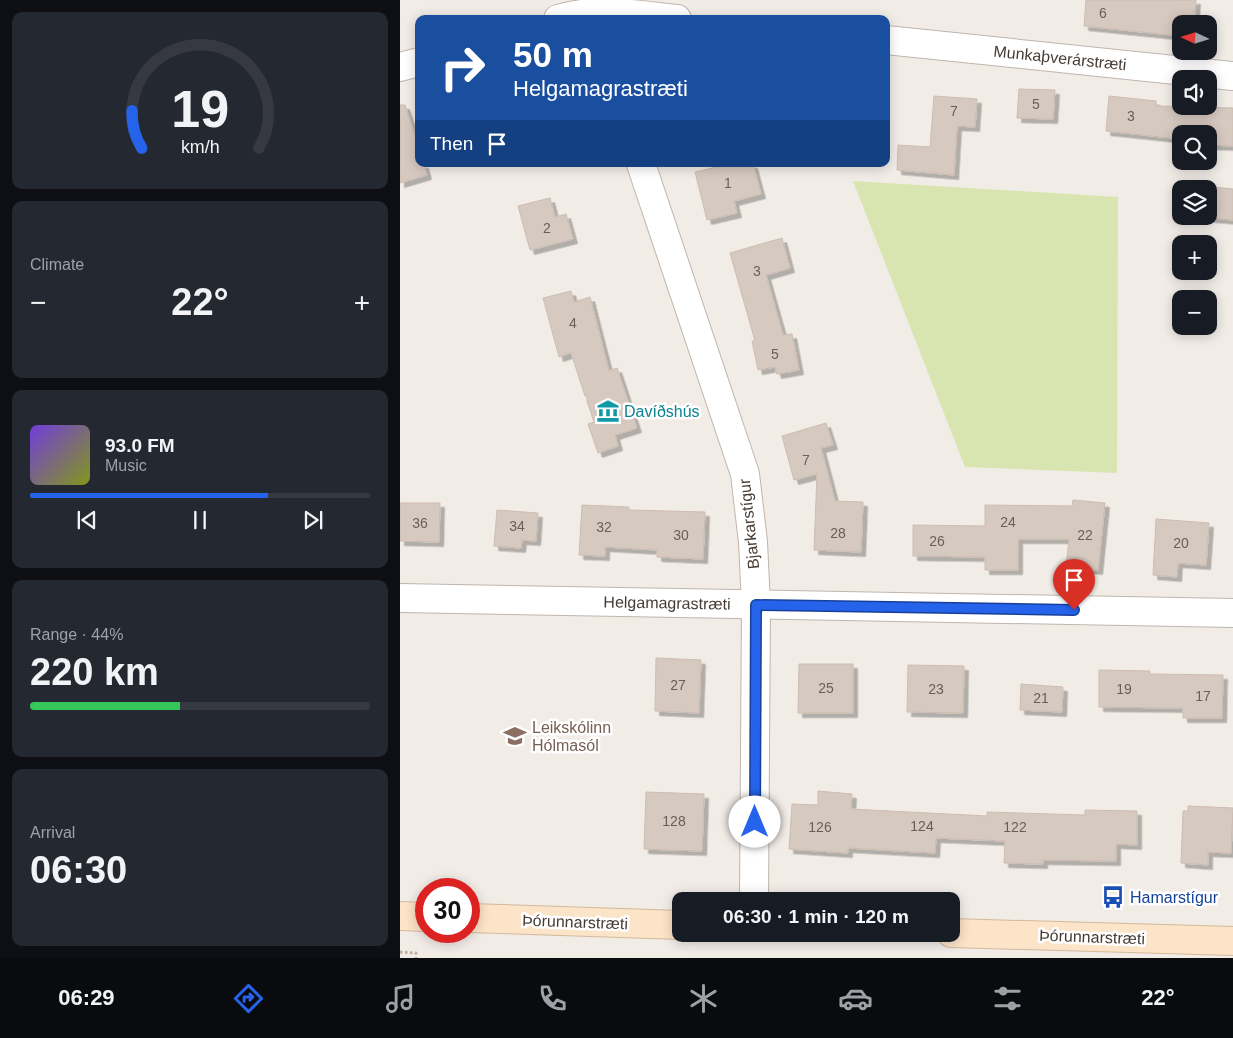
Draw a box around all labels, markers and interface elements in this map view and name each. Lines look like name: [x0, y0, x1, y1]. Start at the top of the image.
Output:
house number: 6: [1099, 5, 1107, 21]
north arrow: [1172, 15, 1218, 60]
map controls: [1172, 15, 1217, 335]
icon: right: [430, 35, 495, 100]
text: 50 m: [513, 35, 593, 74]
street label: Munkaþverárstræti: [993, 43, 1127, 73]
button: sound: [1172, 70, 1217, 115]
text: Helgamagrastræti: [513, 76, 688, 101]
text: 19: [171, 80, 229, 138]
house number: 5: [1032, 96, 1040, 112]
house number: 7: [950, 103, 958, 119]
house number: 3: [1127, 108, 1135, 124]
button: search: [1172, 125, 1217, 170]
icon: arrive: [483, 130, 511, 158]
text: Then: [430, 133, 473, 154]
text: km/h: [181, 137, 219, 157]
house number: 1: [724, 175, 732, 191]
button: layers: [1172, 180, 1217, 225]
house number: 2: [543, 220, 551, 236]
button: +: [1172, 235, 1217, 280]
text: Climate: [30, 256, 84, 273]
house number: 3: [753, 263, 761, 279]
text: 22°: [171, 281, 229, 323]
text: −: [30, 287, 46, 318]
text: +: [354, 287, 370, 318]
button: −: [1172, 290, 1217, 335]
house number: 4: [569, 315, 577, 331]
house number: 5: [771, 346, 779, 362]
museum icon: Davíðshús: [595, 398, 621, 424]
place label: Davíðshús: [624, 403, 700, 420]
text: 93.0 FM: [105, 435, 175, 456]
house number: 7: [802, 452, 810, 468]
text: Music: [105, 457, 147, 474]
street label: Bjarkarstígur: [736, 477, 762, 570]
icon: previous: [73, 506, 101, 534]
icon: pause: [186, 506, 214, 534]
icon: next: [299, 506, 327, 534]
house number: 24: [1000, 514, 1016, 530]
house number: 36: [412, 515, 428, 531]
house number: 34: [509, 518, 525, 534]
house number: 32: [596, 519, 612, 535]
house number: 28: [830, 525, 846, 541]
house number: 30: [673, 527, 689, 543]
house number: 22: [1077, 527, 1093, 543]
house number: 26: [929, 533, 945, 549]
house number: 20: [1173, 535, 1189, 551]
pin: [1053, 559, 1095, 610]
icon: arrive: [1060, 566, 1088, 594]
street label: Helgamagrastræti: [603, 593, 731, 613]
text: Range · 44%: [30, 626, 123, 643]
text: 220 km: [30, 651, 159, 693]
house number: 27: [670, 677, 686, 693]
house number: 25: [818, 680, 834, 696]
house number: 23: [928, 681, 944, 697]
house number: 19: [1116, 681, 1132, 697]
house number: 17: [1195, 688, 1211, 704]
house number: 21: [1033, 690, 1049, 706]
place label: Leikskólinn Hólmasól: [532, 719, 611, 754]
school or university icon: Leikskólinn Hólmasól: [502, 723, 528, 749]
position arrow: [728, 795, 780, 847]
house number: 128: [662, 813, 686, 829]
house number: 124: [910, 818, 934, 834]
house number: 126: [808, 819, 832, 835]
house number: 122: [1003, 819, 1027, 835]
text: Arrival: [30, 824, 75, 841]
text: 06:30: [30, 849, 127, 891]
speed limit sign: 30: [415, 878, 480, 943]
bus stop icon: Hamarstígur: [1100, 884, 1126, 910]
place label: Hamarstígur: [1130, 889, 1219, 906]
text: 06:30 · 1 min · 120 m: [723, 906, 909, 927]
street label: Þórunnarstræti: [522, 912, 628, 932]
street label: Þórunnarstræti: [1039, 927, 1145, 947]
icon: directions: [231, 981, 266, 1016]
icon: music: [383, 981, 418, 1016]
icon: phone: [535, 981, 570, 1016]
icon: climate: [686, 981, 721, 1016]
icon: car: [838, 981, 873, 1016]
icon: filters: [990, 981, 1025, 1016]
text: 06:29: [58, 985, 115, 1010]
text: 22°: [1141, 985, 1175, 1010]

